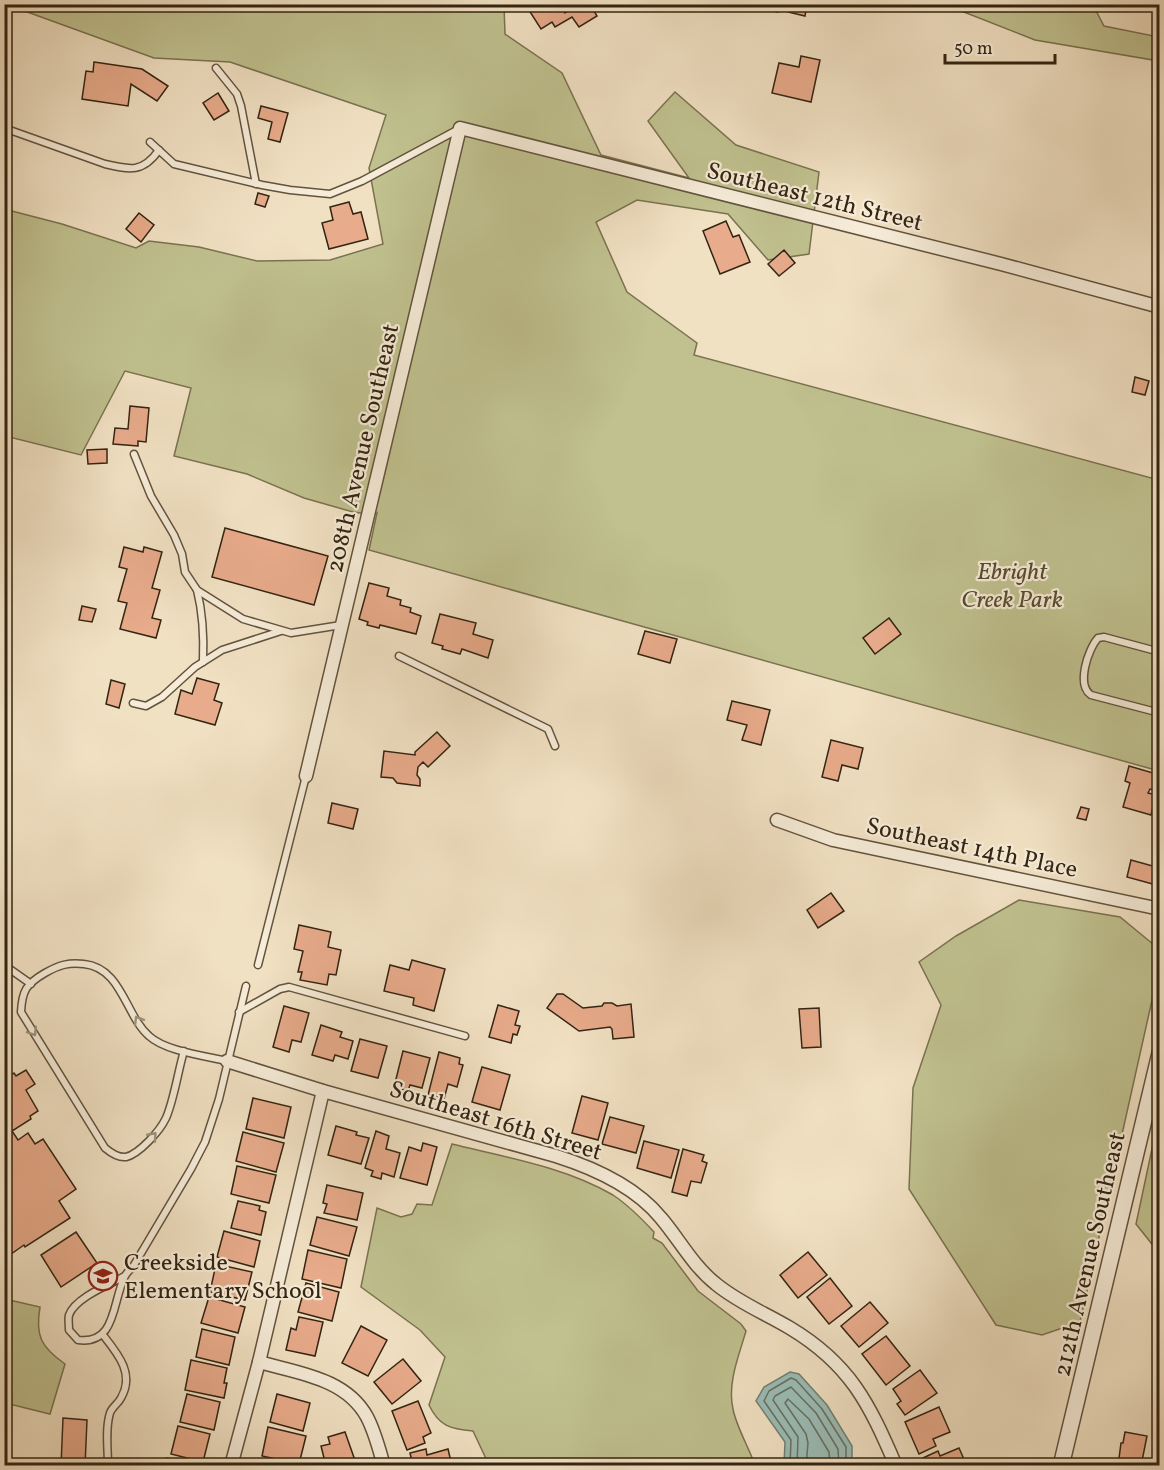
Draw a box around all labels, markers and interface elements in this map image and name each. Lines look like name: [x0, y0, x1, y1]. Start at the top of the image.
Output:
scale bar: [945, 27, 1054, 65]
text: 50 m: [954, 37, 993, 62]
street label: Southeast 12th Street: [703, 155, 926, 241]
street label: 208th Avenue Southeast: [319, 321, 409, 576]
park label: Ebright Creek Park: [961, 556, 1063, 618]
street label: Southeast 14th Place: [863, 810, 1080, 888]
one-way arrow: [133, 1016, 145, 1026]
one-way arrow: [26, 1026, 38, 1036]
street label: Southeast 16th Street: [385, 1073, 606, 1170]
street label: 212th Avenue Southeast: [1046, 1129, 1136, 1380]
one-way arrow: [146, 1132, 157, 1142]
place label: Creekside Elementary School: [124, 1247, 322, 1309]
school or university icon: Creekside Elementary School: [87, 1260, 119, 1292]

